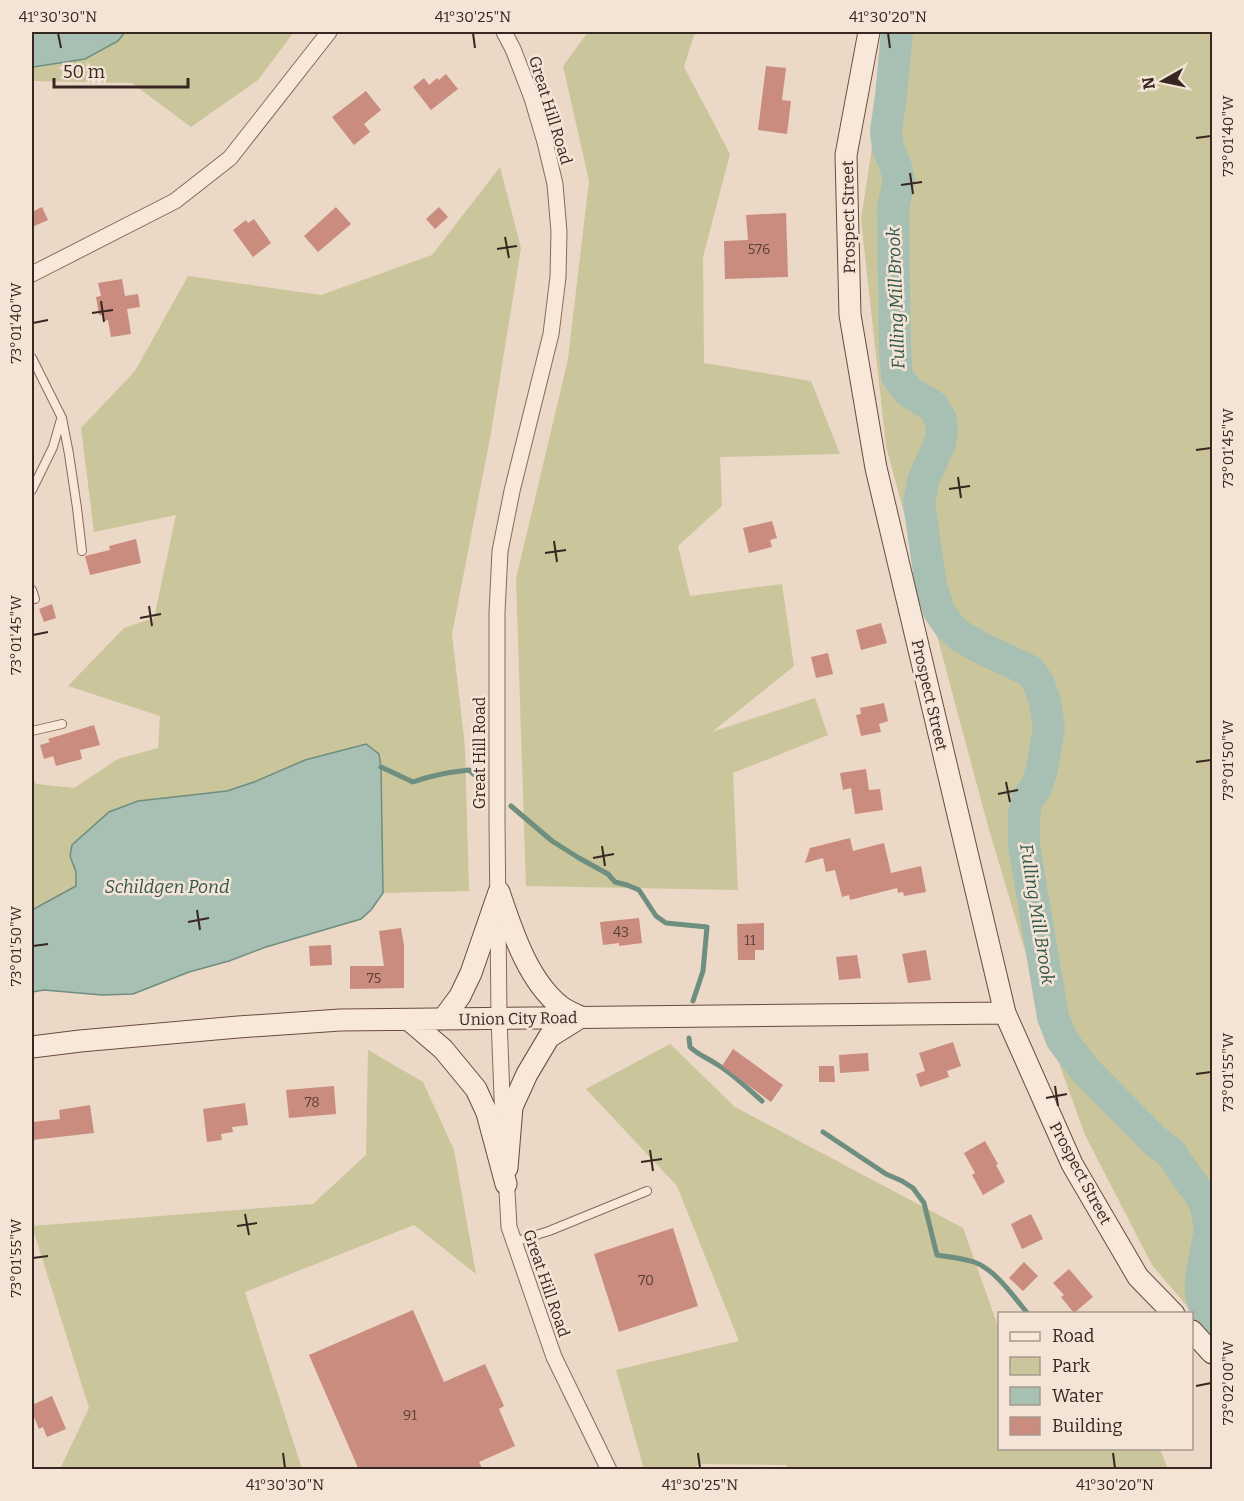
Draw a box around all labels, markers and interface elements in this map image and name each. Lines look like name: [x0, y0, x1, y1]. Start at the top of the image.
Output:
text: 41°30'30"N: [19, 8, 97, 26]
text: 41°30'25"N: [435, 8, 511, 26]
text: 41°30'20"N: [849, 8, 927, 26]
scale bar: [54, 51, 188, 89]
north arrow: [1133, 51, 1193, 111]
street label: Great Hill Road: [525, 54, 576, 167]
text: 50 m: [63, 61, 105, 83]
text: N: [1138, 76, 1159, 91]
text: 73°01'40"W: [1219, 95, 1237, 177]
street label: Prospect Street: [838, 160, 859, 274]
water label: Fulling Mill Brook: [883, 226, 909, 369]
house number: 576: [748, 241, 770, 258]
text: 73°01'40"W: [7, 282, 25, 364]
text: 73°01'45"W: [1219, 408, 1237, 488]
text: 73°01'45"W: [7, 595, 25, 675]
street label: Prospect Street: [908, 638, 952, 753]
street label: Great Hill Road: [470, 696, 489, 809]
text: 73°01'50"W: [1219, 719, 1237, 800]
water label: Fulling Mill Brook: [1015, 842, 1059, 986]
water label: Schildgen Pond: [104, 876, 230, 898]
text: 73°01'50"W: [7, 905, 25, 986]
house number: 43: [613, 924, 629, 941]
house number: 11: [744, 932, 756, 949]
house number: 75: [367, 970, 381, 987]
street label: Union City Road: [458, 1008, 578, 1029]
text: 73°01'55"W: [1219, 1032, 1237, 1111]
house number: 78: [304, 1094, 320, 1111]
street label: Prospect Street: [1046, 1119, 1116, 1228]
text: 73°01'55"W: [7, 1218, 25, 1297]
street label: Great Hill Road: [519, 1227, 574, 1340]
house number: 70: [638, 1272, 654, 1289]
legend: [998, 1312, 1193, 1450]
text: Road: [1052, 1325, 1095, 1347]
text: 73°02'00"W: [1219, 1340, 1237, 1425]
text: Park: [1052, 1355, 1091, 1377]
text: Water: [1052, 1385, 1103, 1407]
house number: 91: [403, 1407, 417, 1424]
text: Building: [1052, 1415, 1123, 1437]
text: 41°30'30"N: [246, 1476, 324, 1494]
text: 41°30'25"N: [662, 1476, 738, 1494]
text: 41°30'20"N: [1076, 1476, 1154, 1494]

